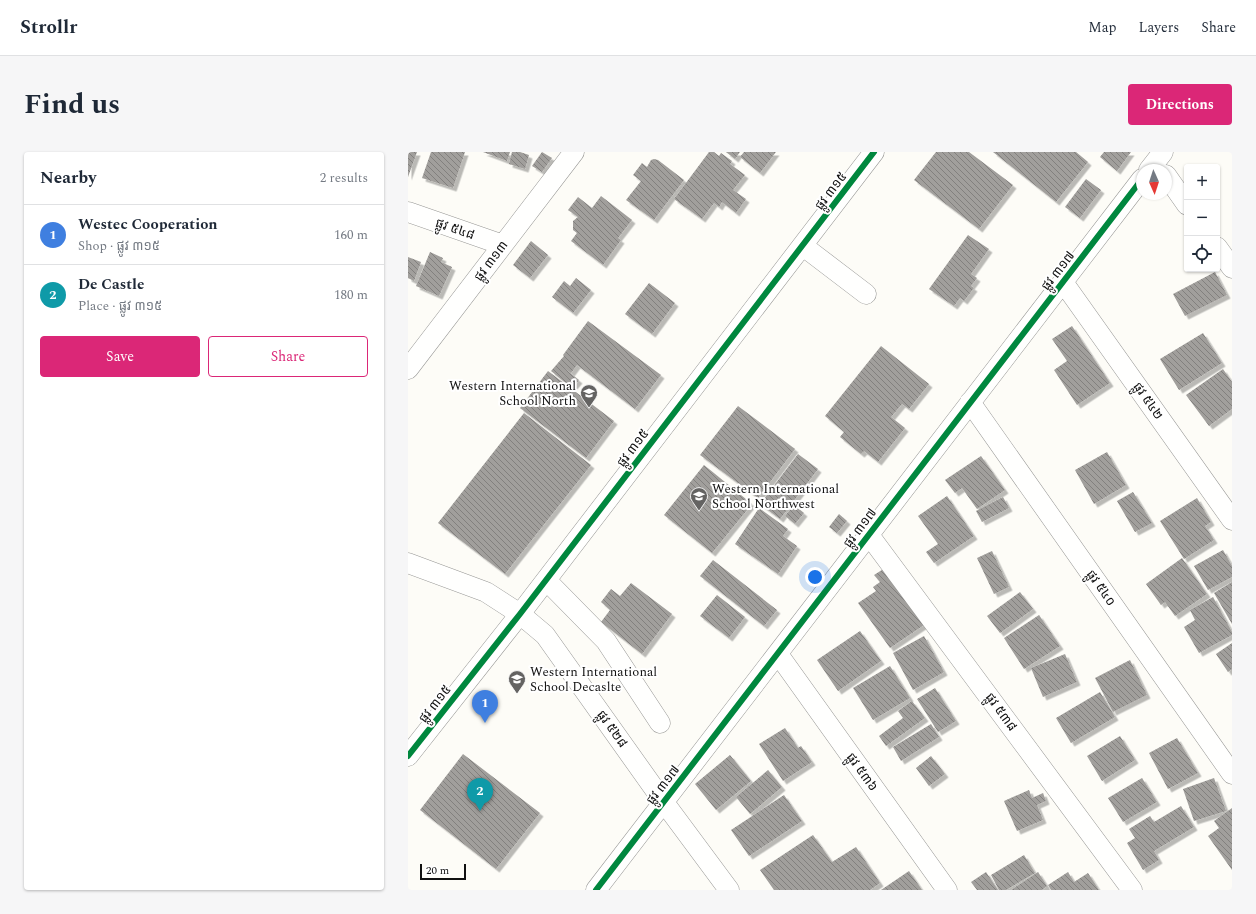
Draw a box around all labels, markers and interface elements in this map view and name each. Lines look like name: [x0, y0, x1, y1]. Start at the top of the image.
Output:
text: Strollr: [20, 13, 77, 42]
text: Map: [1088, 17, 1117, 38]
text: Layers: [1139, 17, 1179, 38]
text: Share: [1201, 17, 1236, 38]
text: Find us: [24, 83, 120, 126]
button: Directions: [1128, 84, 1232, 125]
north arrow: [1136, 164, 1172, 200]
map controls: [1184, 164, 1220, 272]
button: +: [1184, 164, 1220, 200]
text: Nearby: [40, 165, 96, 191]
text: 2 results: [320, 168, 368, 188]
street label: ផ្លូវ ៣១៥: [810, 168, 853, 215]
button: −: [1184, 200, 1220, 236]
text: Westec Cooperation: [78, 213, 218, 236]
street label: ផ្លូវ ៥៤៨: [432, 213, 477, 246]
text: 1: [49, 225, 57, 245]
text: 160 m: [334, 225, 368, 245]
text: Shop · ផ្លូវ ៣១៥: [78, 236, 160, 256]
street label: ផ្លូវ ៣១៣: [469, 236, 514, 286]
button: locate: [1184, 236, 1220, 272]
street label: ផ្លូវ ៣១៧: [1036, 247, 1081, 296]
text: De Castle: [78, 273, 144, 296]
text: 2: [49, 285, 57, 305]
text: 180 m: [334, 285, 368, 305]
text: Place · ផ្លូវ ៣១៥: [78, 296, 162, 316]
button: Save: [40, 336, 200, 377]
button: Share: [208, 336, 368, 377]
place label: Western International School North: [449, 376, 576, 411]
street label: ផ្លូវ ៥៤២: [1127, 378, 1168, 424]
school or university icon: Western International School North: [579, 383, 599, 408]
street label: ផ្លូវ ៣១៥: [612, 425, 655, 472]
place label: Western International School Northwest: [712, 479, 839, 514]
school or university icon: Western International School Northwest: [689, 486, 709, 511]
street label: ផ្លូវ ៣១៧: [838, 504, 882, 553]
street label: ផ្លូវ ៥៤០: [1080, 566, 1121, 611]
your location: [805, 567, 825, 587]
place label: Western International School Decaslte: [530, 662, 657, 697]
school or university icon: Western International School Decaslte: [507, 669, 527, 694]
street label: ផ្លូវ ៣១៥: [414, 681, 457, 728]
street label: ផ្លូវ ៥៣៨: [979, 689, 1022, 736]
pin: 1: [472, 690, 498, 723]
street label: ផ្លូវ ៥២៨: [591, 706, 632, 752]
street label: ផ្លូវ ៥៣៦: [840, 749, 883, 796]
street label: ផ្លូវ ៣១៧: [641, 761, 686, 810]
pin: 2: [467, 778, 493, 811]
scale bar: [420, 862, 466, 881]
text: 20 m: [426, 862, 449, 879]

